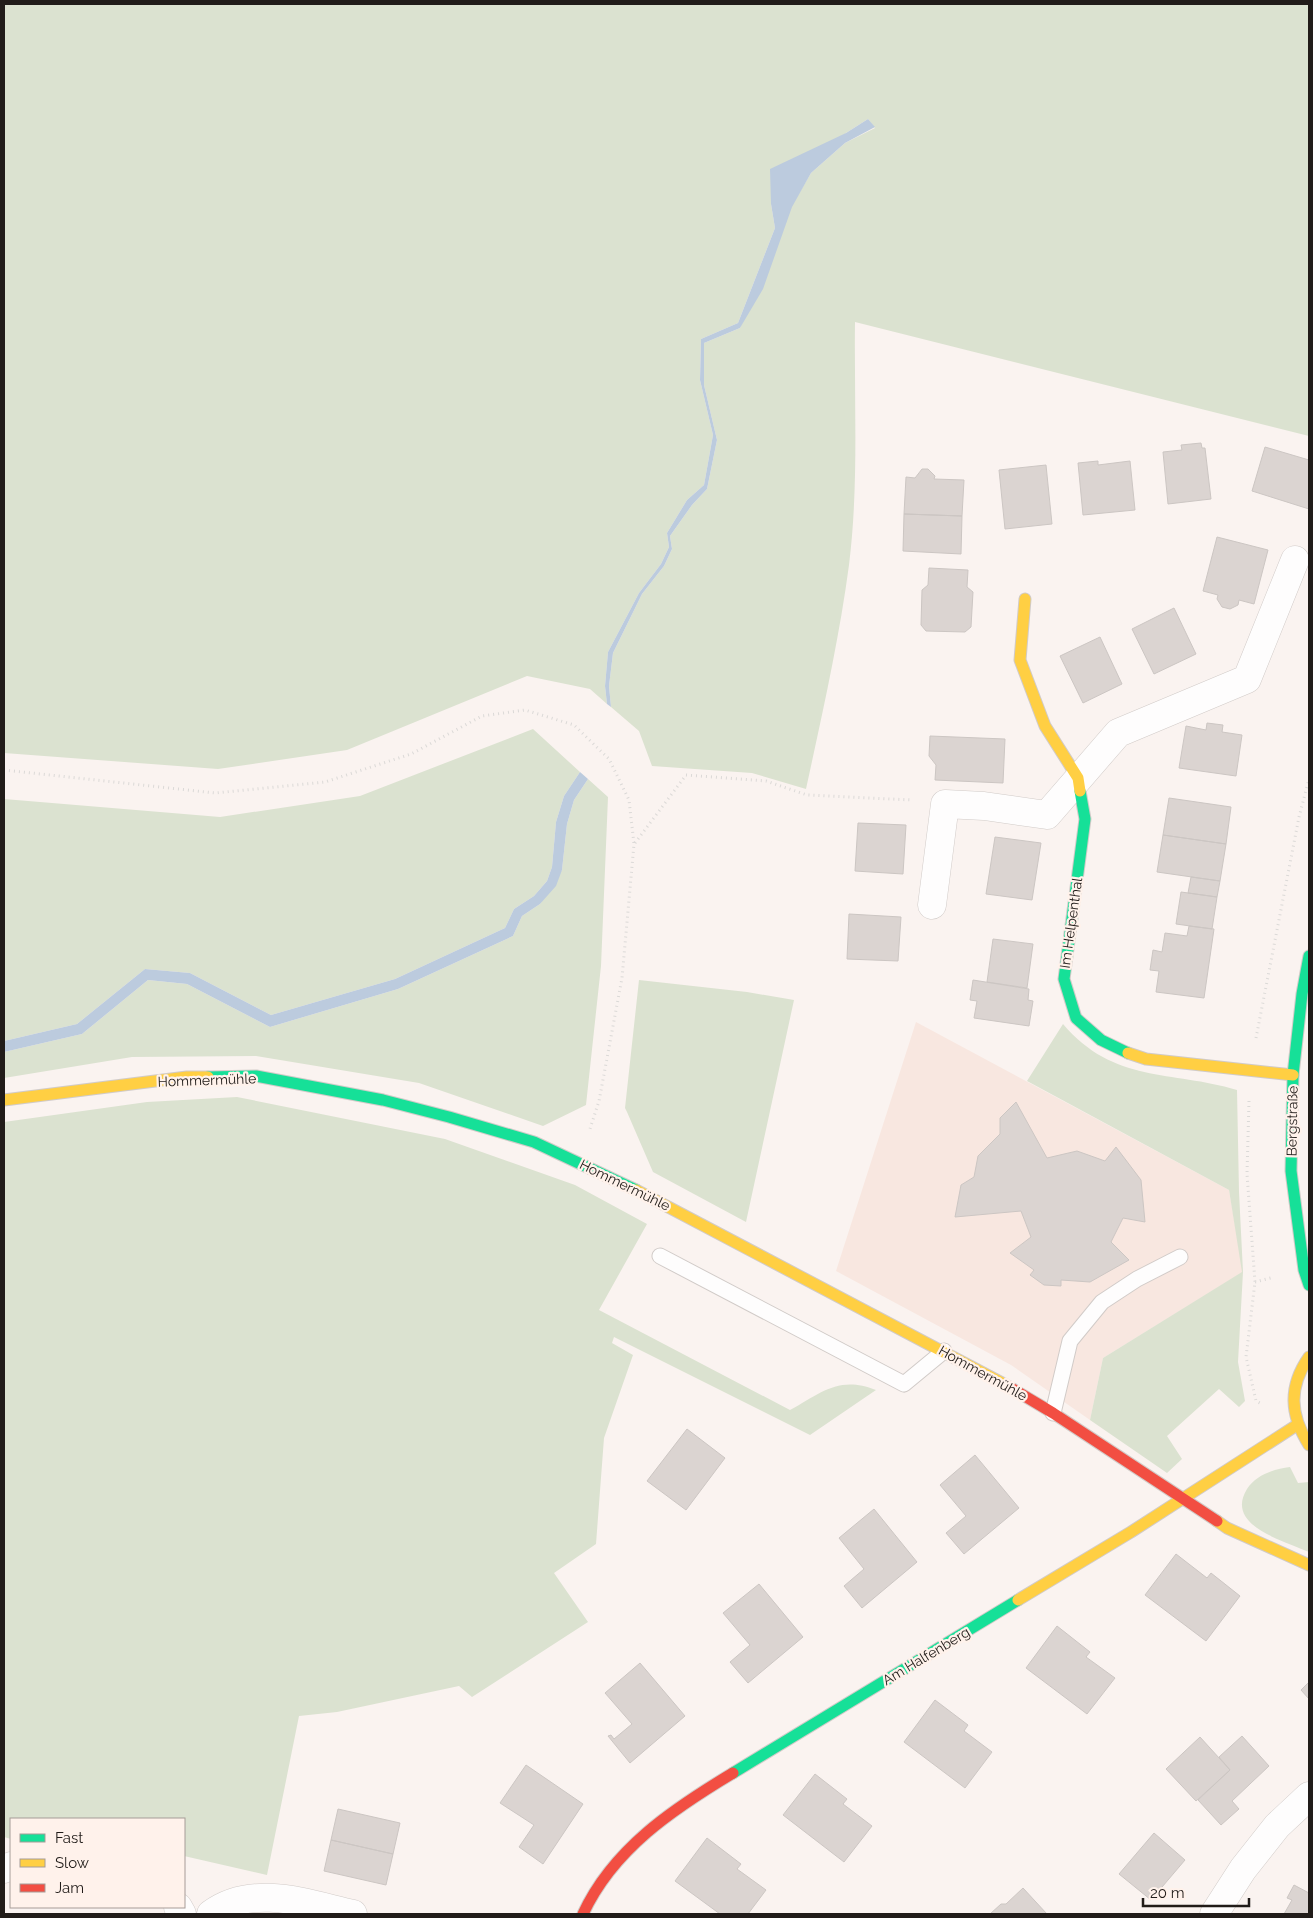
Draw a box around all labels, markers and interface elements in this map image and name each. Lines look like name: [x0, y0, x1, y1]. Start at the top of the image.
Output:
street label: Im Helpenthal: [1057, 876, 1085, 969]
street label: Hommermühle: [157, 1070, 257, 1090]
street label: Bergstraße: [1283, 1085, 1301, 1157]
street label: Hommermühle: [577, 1156, 673, 1214]
street label: Hommermühle: [936, 1342, 1030, 1404]
street label: Am Halfenberg: [880, 1624, 972, 1688]
legend: [10, 1818, 185, 1908]
text: Fast: [55, 1829, 83, 1847]
text: Slow: [55, 1854, 89, 1872]
scale bar: [1143, 1876, 1249, 1908]
text: Jam: [55, 1879, 84, 1897]
text: 20 m: [1150, 1884, 1185, 1902]

